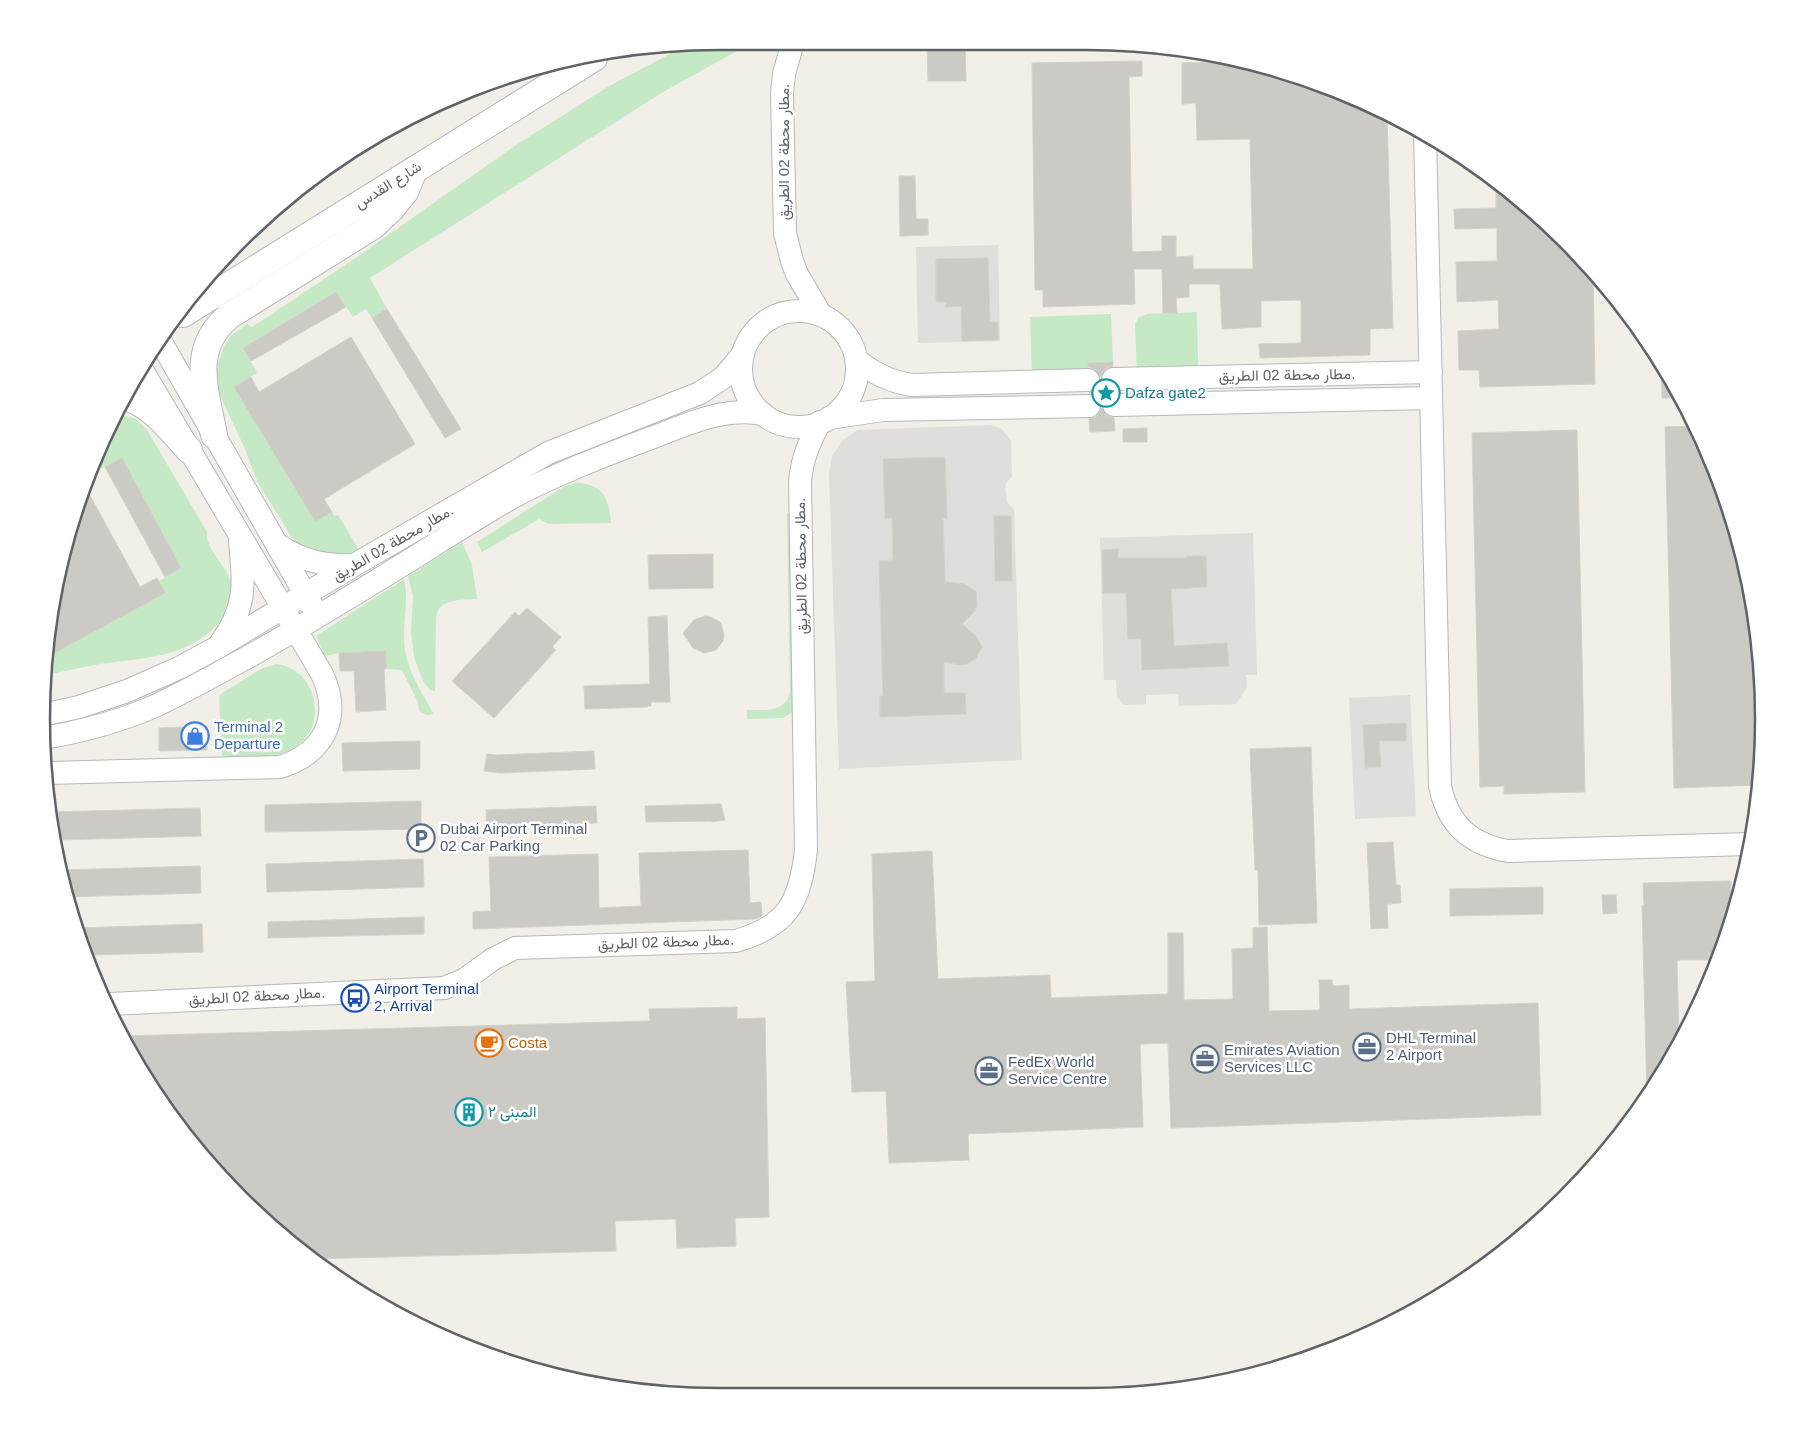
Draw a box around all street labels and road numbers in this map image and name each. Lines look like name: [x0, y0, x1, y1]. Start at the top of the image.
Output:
street label: مطار محطة 02 الطريق.: [775, 84, 794, 220]
street label: شارع القدس: [351, 157, 426, 214]
street label: مطار محطة 02 الطريق.: [1219, 365, 1355, 386]
street label: مطار محطة 02 الطريق.: [791, 498, 812, 634]
street label: مطار محطة 02 الطريق.: [329, 501, 457, 586]
street label: مطار محطة 02 الطريق.: [597, 931, 735, 954]
street label: مطار محطة 02 الطريق.: [188, 983, 326, 1010]

